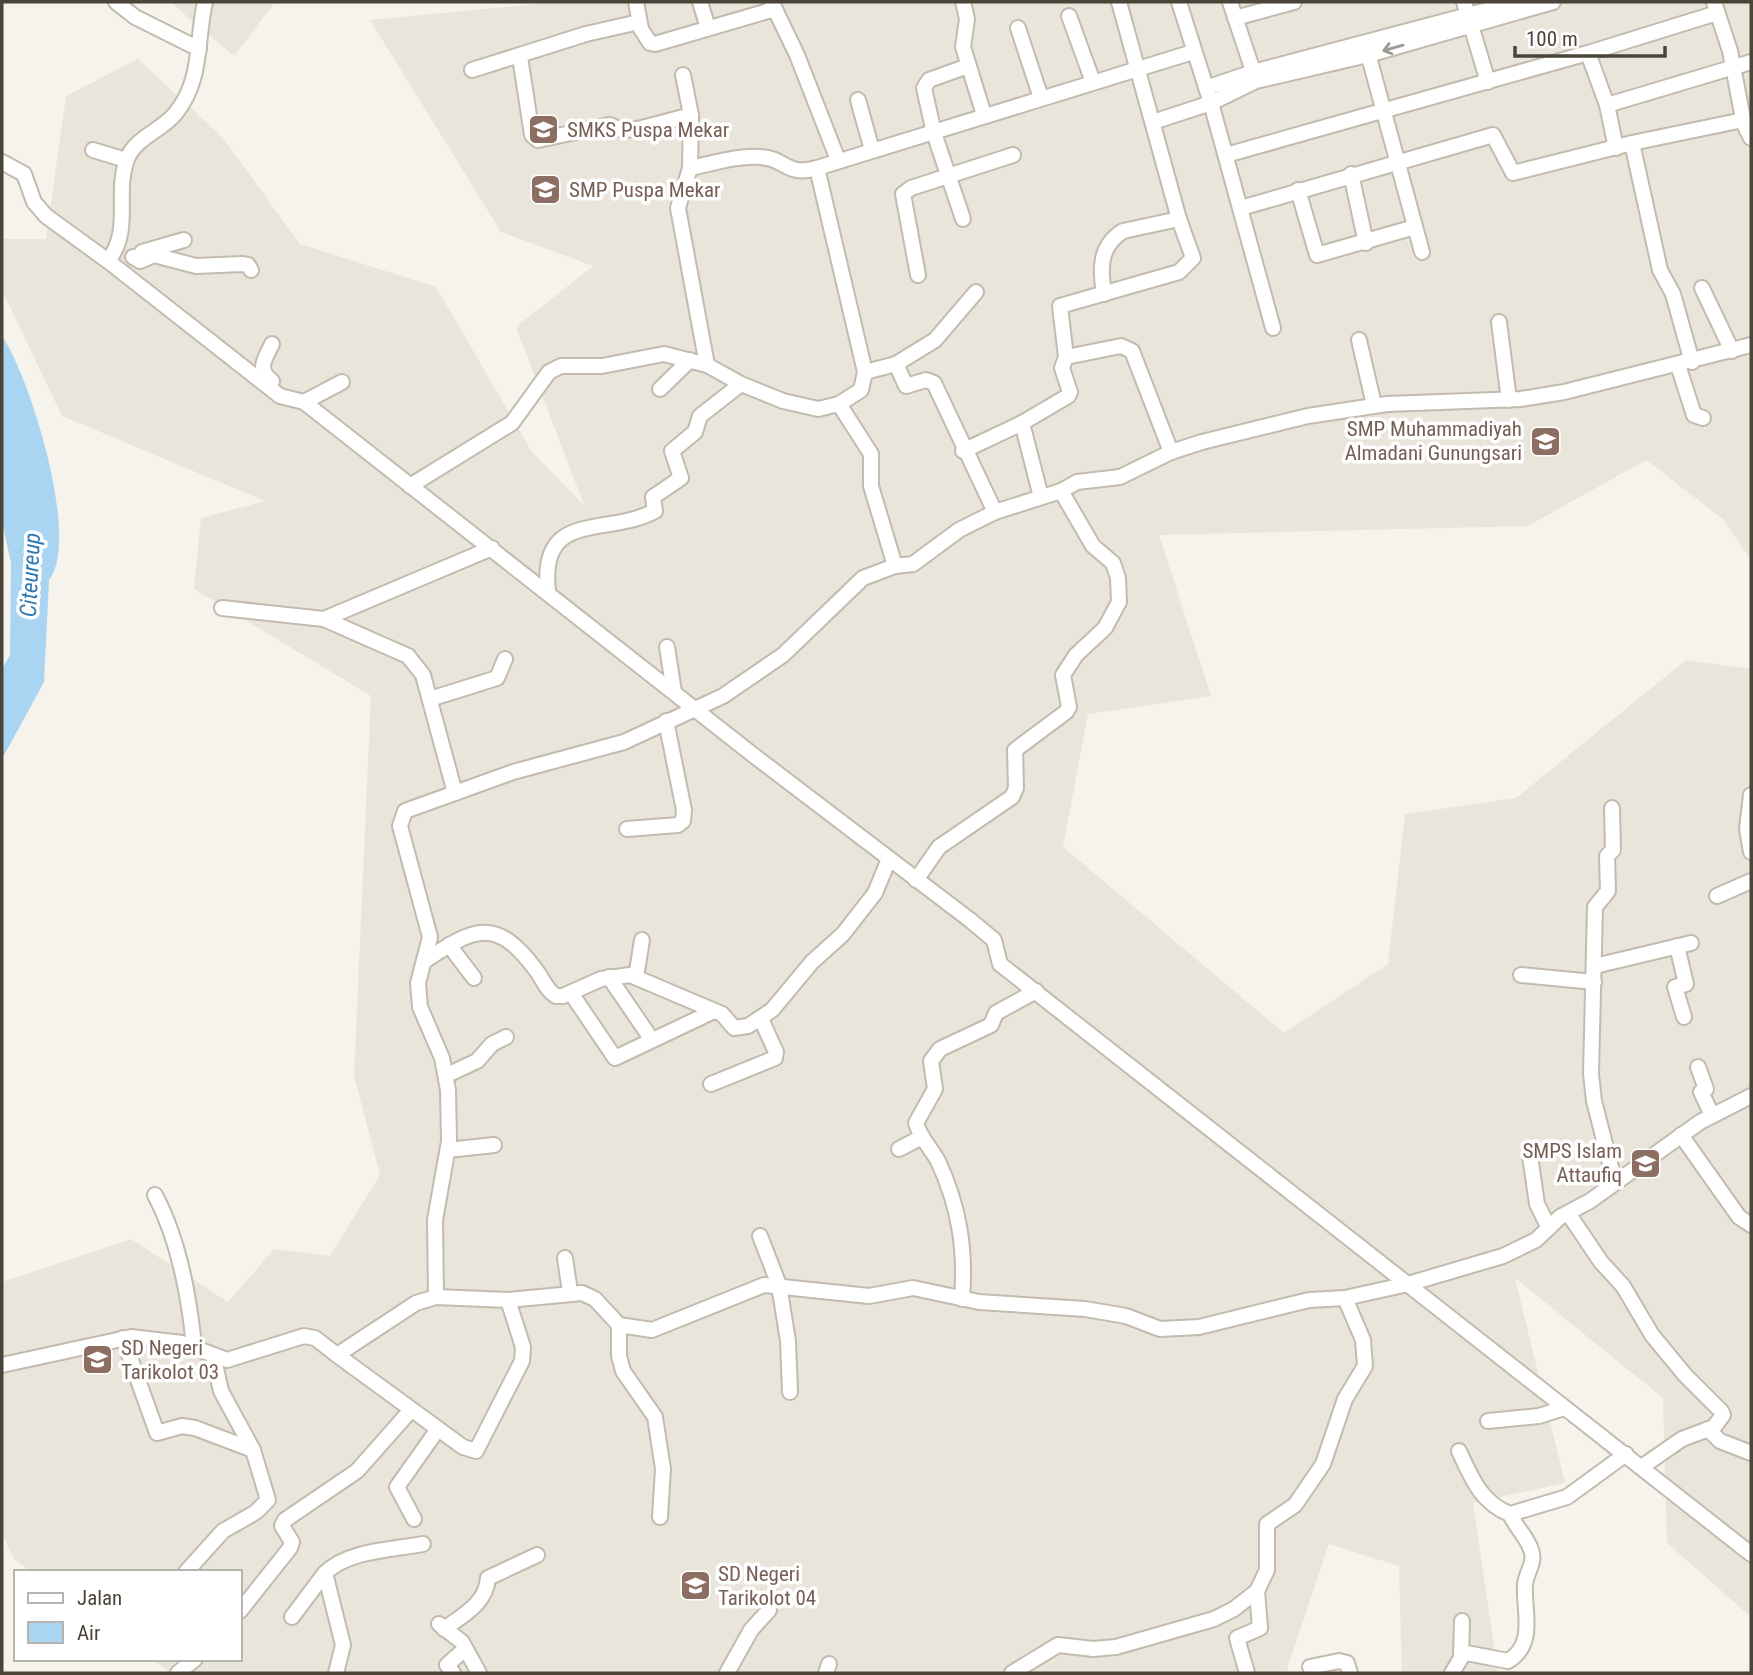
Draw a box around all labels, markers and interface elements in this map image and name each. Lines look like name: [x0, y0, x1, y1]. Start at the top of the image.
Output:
scale bar: [1515, 14, 1666, 58]
text: 100 m: [1526, 27, 1578, 51]
one-way arrow: [1382, 42, 1404, 55]
school or university icon: SMKS Puspa Mekar: [527, 113, 561, 147]
place label: SMKS Puspa Mekar: [567, 118, 729, 142]
school or university icon: SMP Puspa Mekar: [529, 173, 563, 207]
place label: SMP Puspa Mekar: [569, 178, 720, 202]
place label: SMP Muhammadiyah Almadani Gunungsari: [1345, 417, 1522, 465]
school or university icon: SMP Muhammadiyah Almadani Gunungsari: [1528, 424, 1562, 458]
water label: Citeureup: [15, 532, 46, 618]
place label: SMPS Islam Attaufiq: [1522, 1139, 1622, 1187]
school or university icon: SMPS Islam Attaufiq: [1628, 1146, 1662, 1180]
place label: SD Negeri Tarikolot 03: [121, 1336, 219, 1384]
school or university icon: SD Negeri Tarikolot 03: [81, 1343, 115, 1377]
place label: SD Negeri Tarikolot 04: [718, 1562, 816, 1610]
school or university icon: SD Negeri Tarikolot 04: [678, 1569, 712, 1603]
legend: [14, 1570, 242, 1661]
text: Jalan: [77, 1586, 122, 1610]
text: Air: [77, 1621, 100, 1645]

